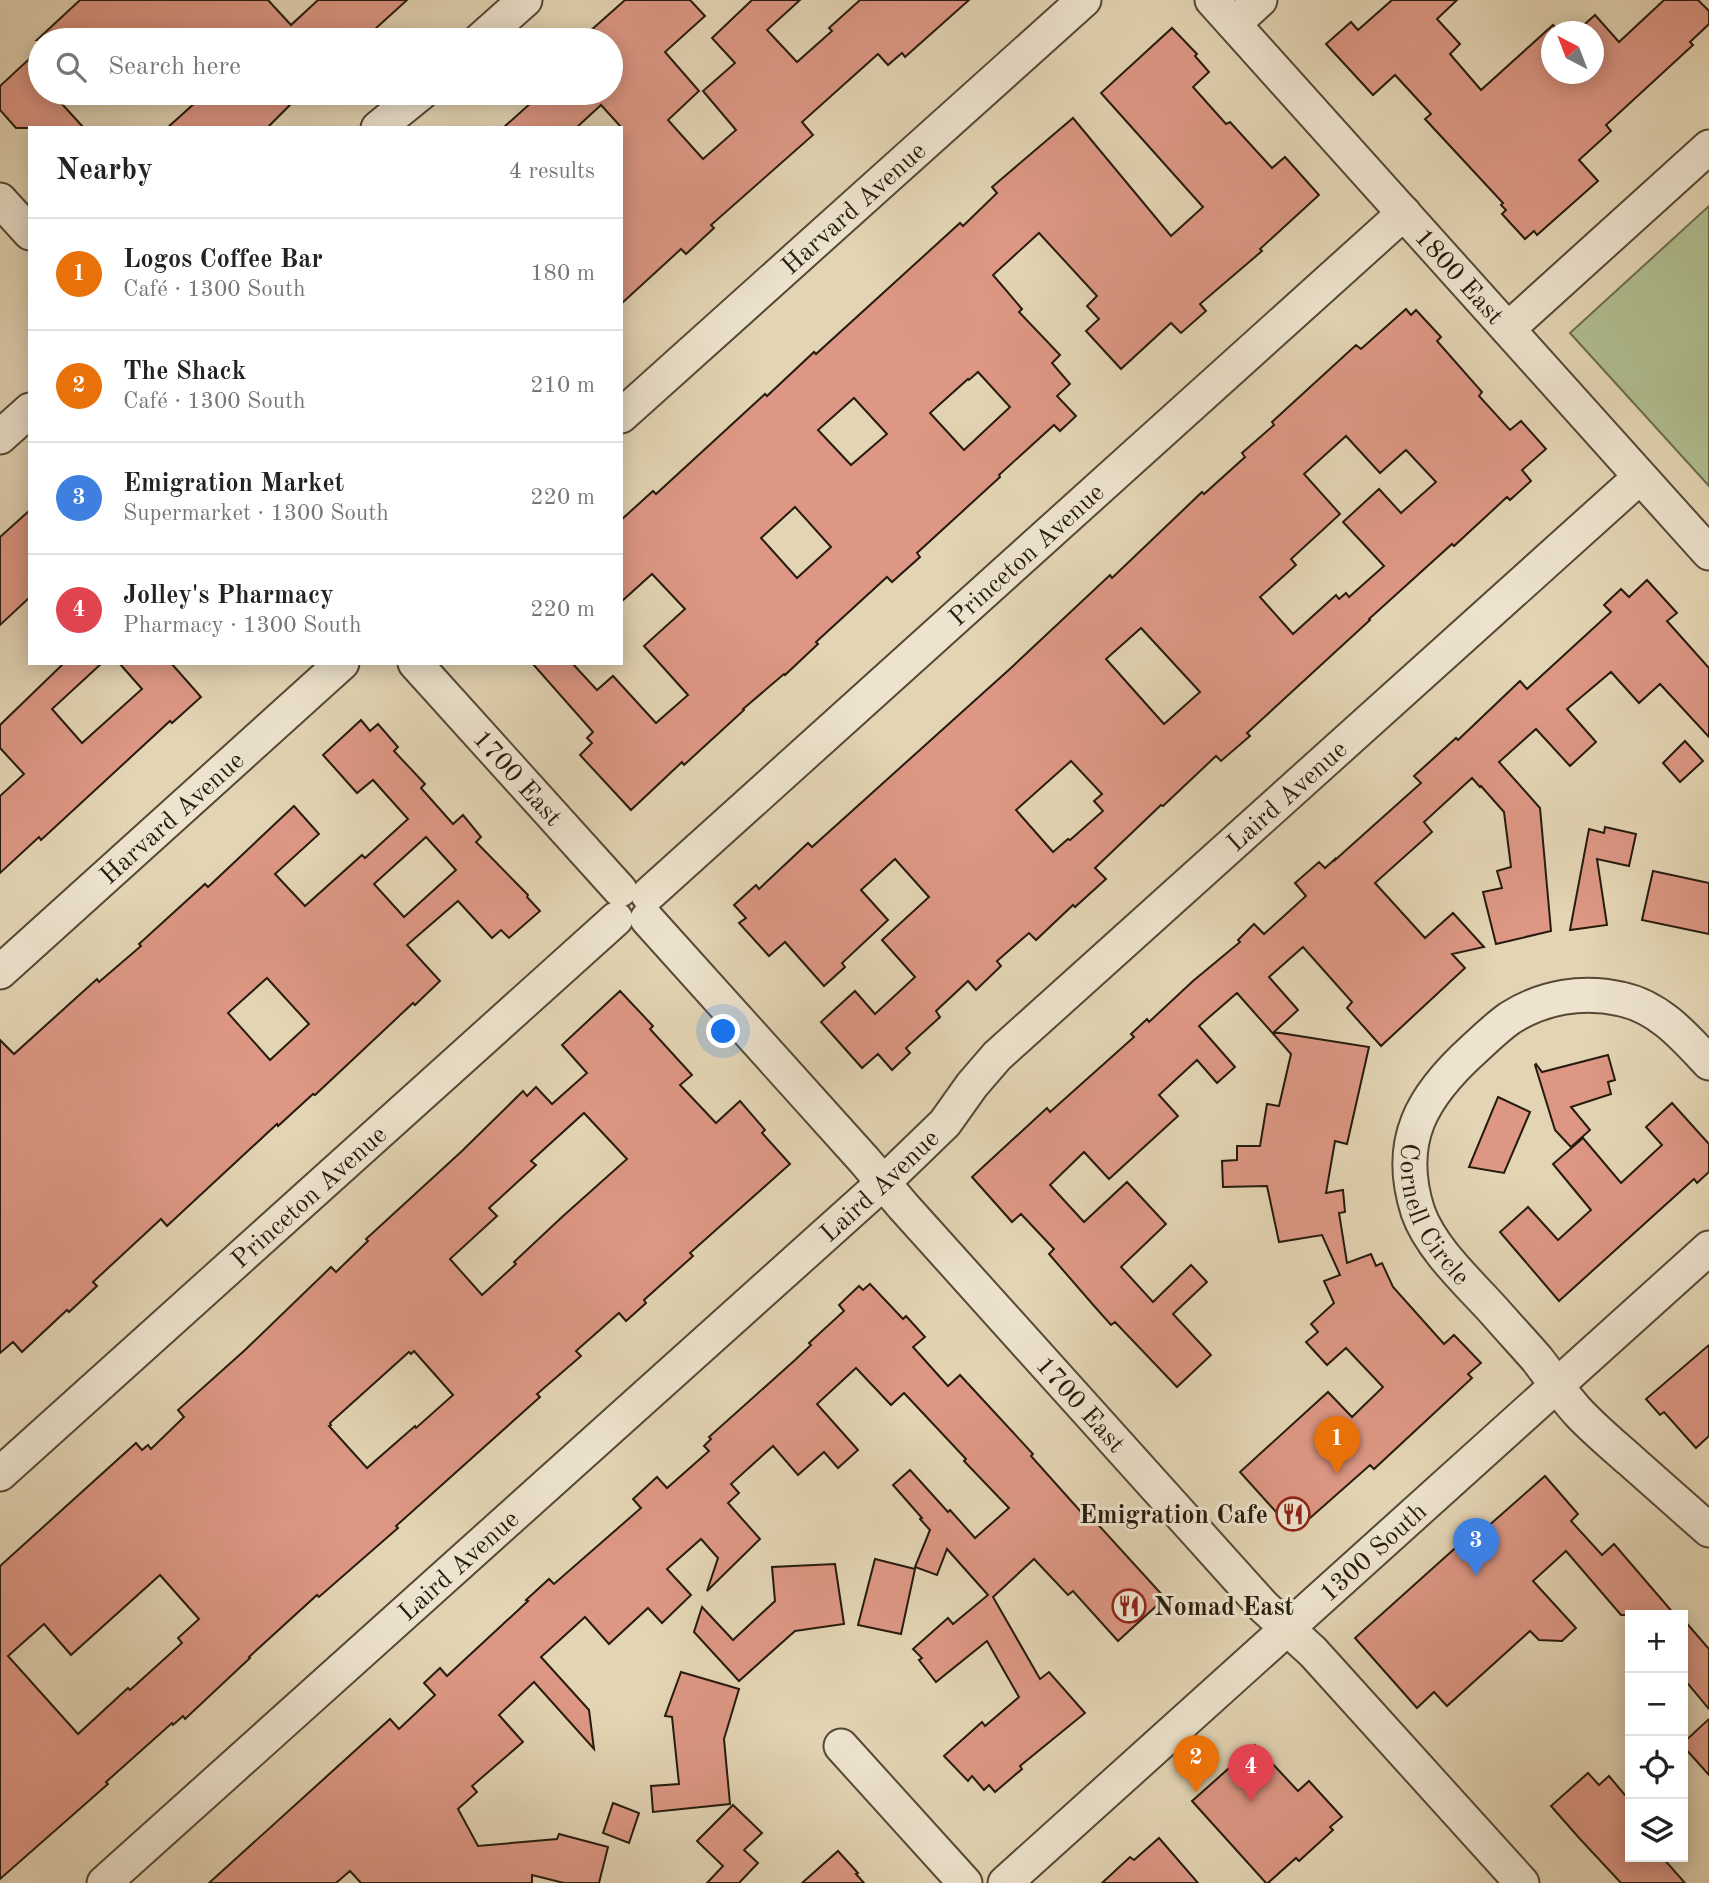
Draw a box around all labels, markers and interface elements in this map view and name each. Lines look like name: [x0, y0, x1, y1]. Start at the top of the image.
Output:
north arrow: [1541, 21, 1604, 84]
search box: [28, 28, 623, 105]
icon: search: [52, 48, 90, 86]
text: Search here: [108, 54, 241, 80]
street label: Harvard Avenue: [777, 138, 932, 280]
text: Nearby: [56, 156, 153, 186]
text: 4 results: [509, 160, 595, 183]
street label: 1800 East: [1409, 224, 1508, 330]
text: Logos Coffee Bar: [123, 247, 323, 273]
text: 1: [72, 262, 86, 285]
text: 180 m: [530, 262, 595, 285]
text: Café · 1300 South: [123, 278, 306, 301]
text: The Shack: [123, 359, 246, 385]
text: 2: [72, 374, 86, 397]
text: 210 m: [530, 374, 595, 397]
text: Café · 1300 South: [123, 390, 306, 413]
text: Emigration Market: [123, 471, 344, 497]
street label: Princeton Avenue: [945, 479, 1110, 632]
text: 3: [72, 486, 86, 509]
text: 220 m: [530, 486, 595, 509]
text: Supermarket · 1300 South: [123, 502, 389, 525]
text: Jolley's Pharmacy: [123, 583, 334, 609]
text: 4: [72, 598, 86, 621]
text: 220 m: [530, 598, 595, 621]
text: Pharmacy · 1300 South: [123, 614, 361, 637]
street label: 1700 East: [467, 726, 566, 831]
street label: Laird Avenue: [1223, 736, 1353, 857]
street label: Harvard Avenue: [96, 747, 250, 890]
your location: [706, 1014, 740, 1048]
street label: Princeton Avenue: [227, 1122, 392, 1274]
street label: Laird Avenue: [816, 1125, 945, 1248]
street label: Cornell Circle: [1395, 1142, 1474, 1291]
street label: 1700 East: [1030, 1352, 1129, 1458]
pin: 1: [1314, 1416, 1360, 1474]
restaurant icon: Emigration Cafe: [1274, 1495, 1312, 1533]
street label: 1300 South: [1316, 1498, 1432, 1607]
place label: Emigration Cafe: [1079, 1503, 1268, 1529]
street label: Laird Avenue: [394, 1506, 524, 1627]
pin: 3: [1453, 1518, 1499, 1576]
restaurant icon: Nomad East: [1110, 1587, 1148, 1625]
place label: Nomad East: [1154, 1595, 1294, 1621]
map controls: [1625, 1610, 1688, 1862]
button: +: [1625, 1610, 1688, 1673]
button: −: [1625, 1673, 1688, 1736]
pin: 2: [1173, 1735, 1219, 1793]
button: locate: [1625, 1736, 1688, 1799]
pin: 4: [1228, 1744, 1274, 1802]
button: layers: [1625, 1799, 1688, 1862]

